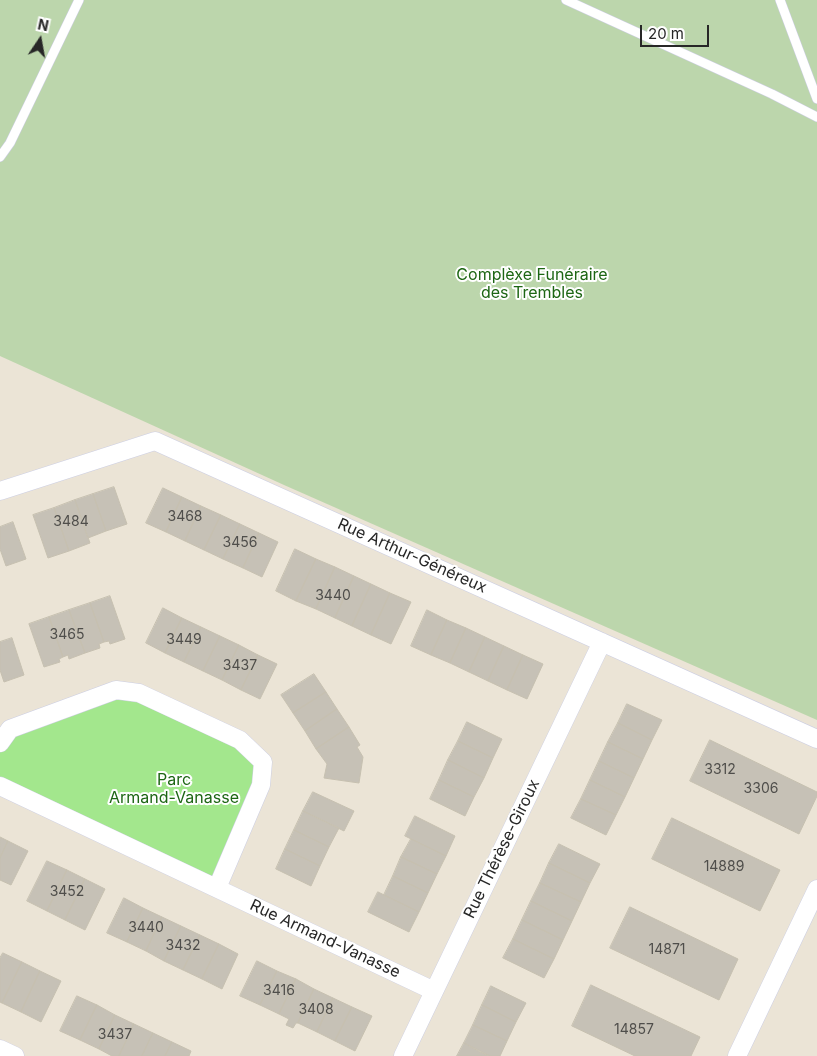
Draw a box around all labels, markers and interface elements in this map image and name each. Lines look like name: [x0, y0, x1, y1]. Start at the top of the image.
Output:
north arrow: [15, 15, 65, 65]
text: N: [36, 15, 50, 34]
scale bar: [642, 15, 711, 47]
text: 20 m: [648, 24, 684, 43]
park label: Complèxe Funéraire des Trembles: [456, 265, 608, 303]
house number: 3468: [167, 509, 203, 525]
house number: 3484: [53, 514, 89, 530]
street label: Rue Arthur-Généreux: [334, 514, 490, 598]
house number: 3456: [223, 535, 257, 551]
house number: 3440: [315, 588, 351, 604]
house number: 3465: [50, 627, 84, 643]
house number: 3449: [166, 632, 202, 648]
house number: 3437: [223, 658, 257, 674]
house number: 3312: [704, 762, 736, 778]
park label: Parc Armand-Vanasse: [109, 770, 239, 808]
street label: Rue Thérèse-Giroux: [460, 776, 544, 922]
house number: 3306: [744, 781, 778, 797]
house number: 14889: [704, 859, 744, 875]
house number: 3452: [50, 884, 84, 900]
street label: Rue Armand-Vanasse: [247, 896, 403, 982]
house number: 3440: [128, 920, 164, 936]
house number: 3432: [166, 938, 200, 954]
house number: 14871: [648, 942, 686, 958]
house number: 3416: [263, 983, 295, 999]
house number: 3408: [298, 1002, 334, 1018]
house number: 14857: [614, 1022, 654, 1038]
house number: 3437: [98, 1027, 132, 1043]

